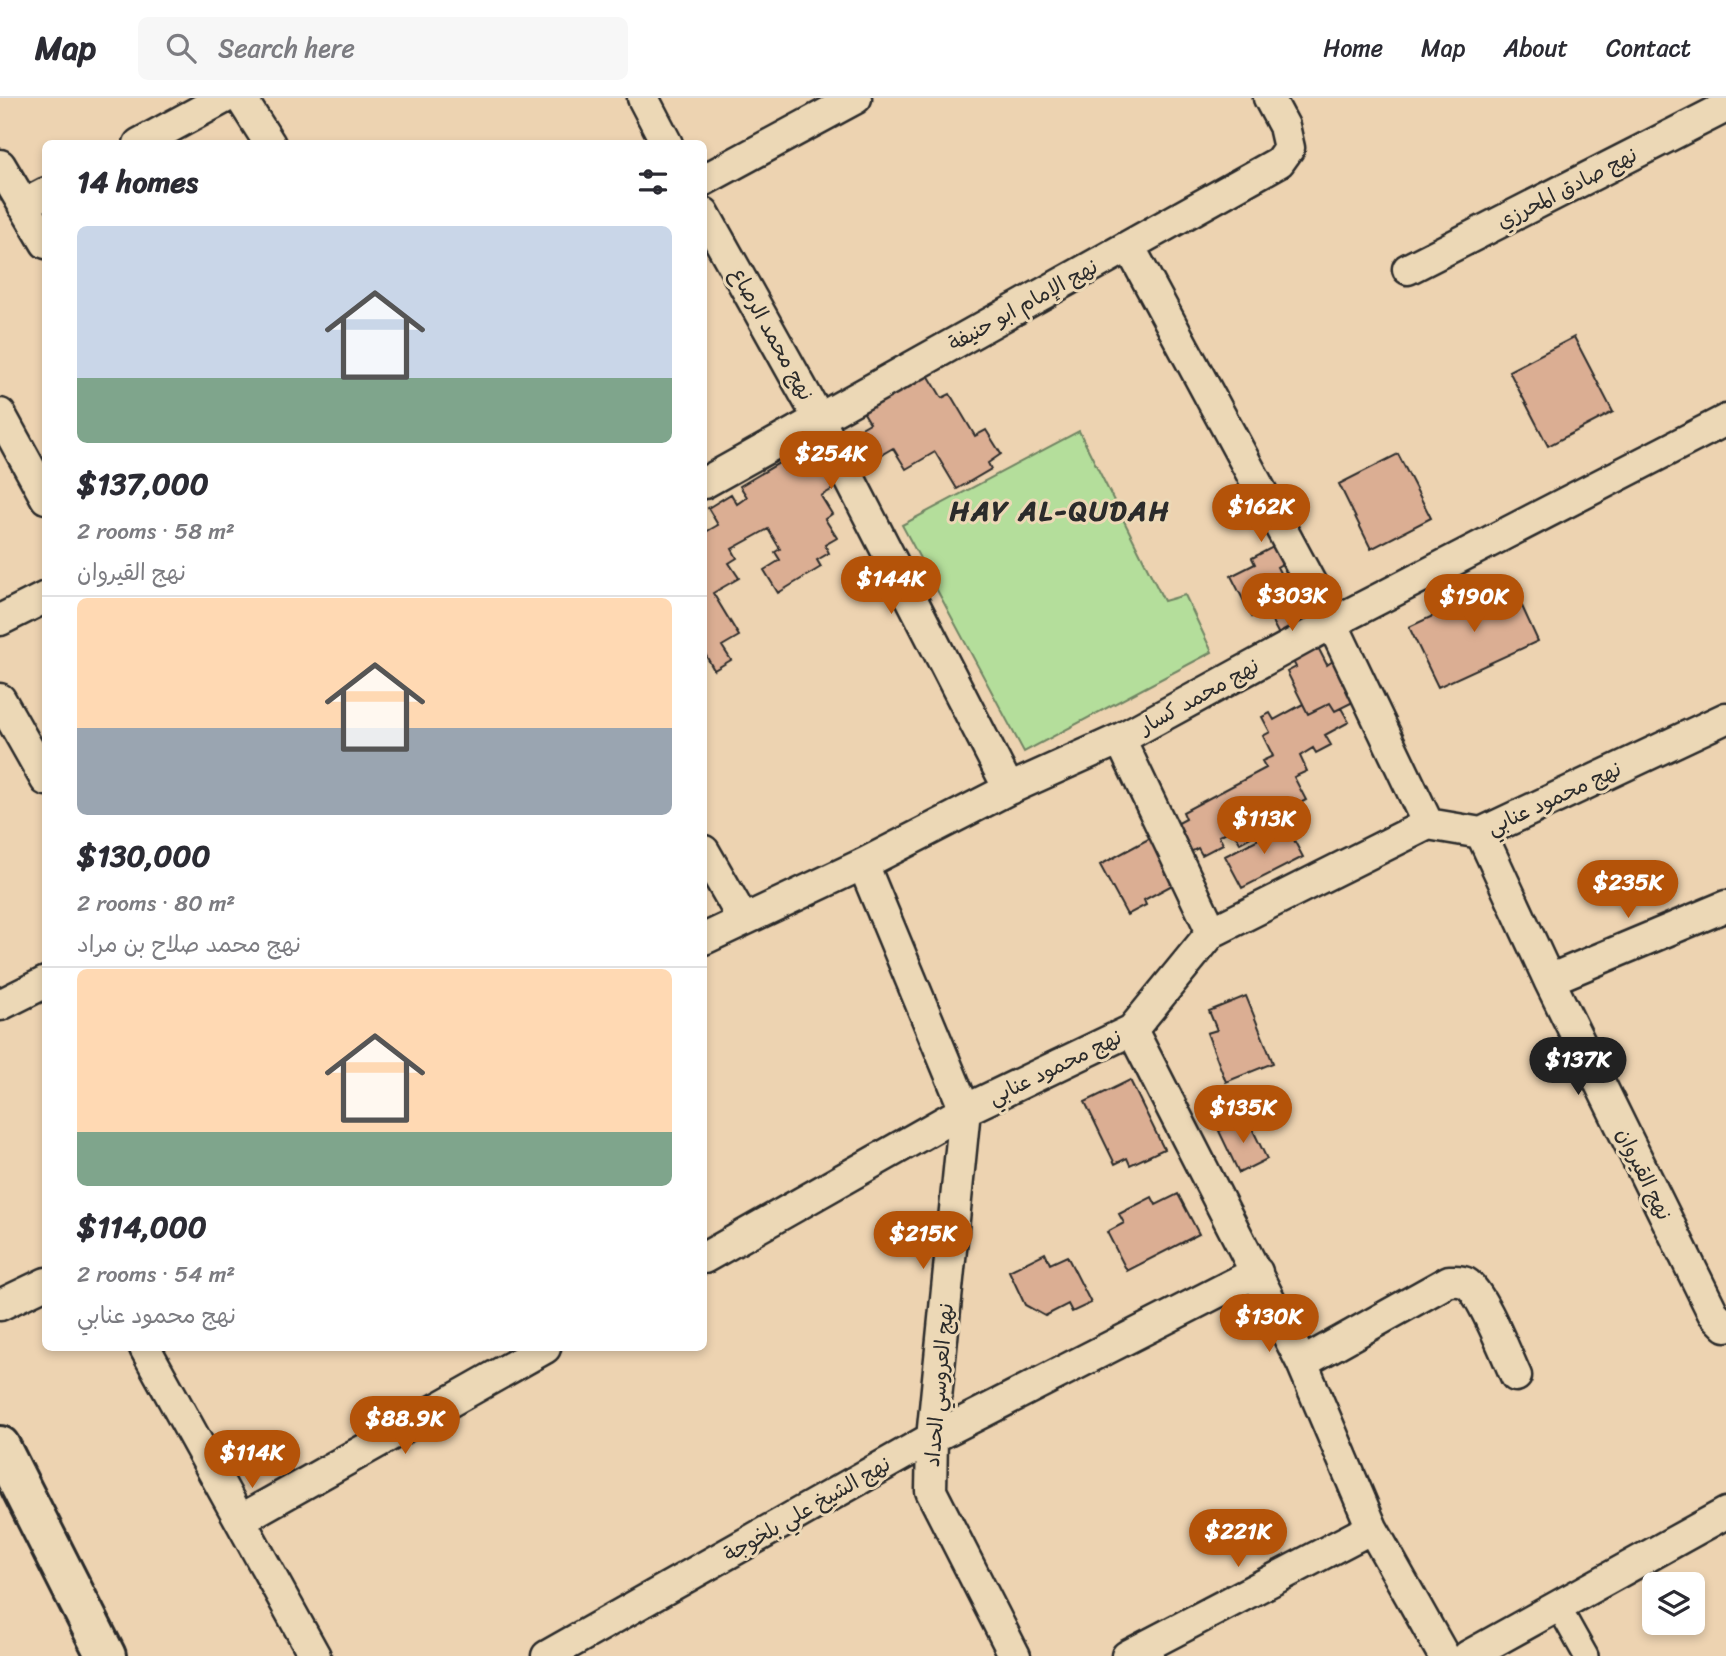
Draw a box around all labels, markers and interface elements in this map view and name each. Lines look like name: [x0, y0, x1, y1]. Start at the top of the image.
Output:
search box: [138, 17, 628, 80]
text: Map: [35, 19, 96, 77]
text: Search here: [218, 25, 355, 71]
text: Home: [1323, 27, 1383, 69]
text: Map: [1421, 27, 1465, 69]
text: About: [1503, 27, 1568, 69]
text: Contact: [1606, 27, 1691, 69]
icon: search: [162, 29, 200, 67]
street label: نهج صادق المحرزي: [1490, 136, 1644, 240]
text: 14 homes: [77, 155, 198, 209]
icon: filters: [634, 163, 672, 201]
street label: نهج الإمام ابو حنيفة: [941, 248, 1105, 362]
street label: نهج محمد الرصاع: [720, 260, 824, 408]
icon: home: [312, 272, 438, 398]
pin: $254K: [782, 432, 880, 491]
text: $254K: [795, 433, 867, 474]
text: $137,000: [77, 457, 209, 511]
pin: $162K: [1212, 484, 1310, 544]
district label: HAY AL-QUDAH: [950, 486, 1170, 535]
text: $162K: [1228, 486, 1294, 527]
text: 2 rooms · 58 m²: [77, 511, 235, 552]
text: نهج القيروان: [77, 552, 186, 593]
pin: $144K: [842, 556, 940, 616]
text: $144K: [857, 558, 925, 599]
pin: $303K: [1243, 574, 1341, 633]
pin: $190K: [1425, 574, 1523, 634]
text: $303K: [1257, 575, 1327, 616]
text: $190K: [1440, 576, 1508, 617]
icon: home: [312, 644, 438, 770]
street label: نهج محمد كسار: [1130, 647, 1266, 746]
street label: نهج محمود عنابي: [1480, 750, 1628, 846]
pin: $113K: [1215, 796, 1313, 856]
text: $113K: [1233, 798, 1295, 839]
text: $130,000: [77, 829, 210, 883]
pin: $235K: [1579, 860, 1677, 920]
text: $235K: [1593, 862, 1663, 903]
text: 2 rooms · 80 m²: [77, 883, 235, 924]
text: نهج محمد صلاح بن مراد: [77, 924, 301, 965]
icon: home: [312, 1015, 438, 1141]
street label: نهج محمود عنابي: [981, 1018, 1129, 1116]
pin: $137K: [1529, 1038, 1627, 1097]
text: $137K: [1545, 1039, 1611, 1080]
pin: $135K: [1194, 1086, 1292, 1145]
text: $135K: [1210, 1087, 1276, 1128]
street label: نهج القيروان: [1605, 1121, 1683, 1227]
text: $114,000: [77, 1200, 207, 1254]
pin: $215K: [874, 1212, 972, 1271]
text: $215K: [890, 1213, 956, 1254]
text: 2 rooms · 54 m²: [77, 1254, 235, 1295]
pin: $130K: [1220, 1294, 1318, 1354]
text: نهج محمود عنابي: [77, 1295, 236, 1336]
text: $130K: [1236, 1296, 1302, 1337]
street label: نهج العروسي الحداد: [913, 1301, 965, 1469]
pin: $88.9K: [348, 1396, 462, 1456]
text: $88.9K: [366, 1398, 444, 1439]
pin: $114K: [203, 1430, 301, 1490]
text: $114K: [220, 1432, 284, 1473]
street label: نهج الشيخ علي بلخوجة: [716, 1445, 898, 1573]
pin: $221K: [1189, 1510, 1287, 1569]
text: $221K: [1205, 1511, 1271, 1552]
map controls: [1642, 1572, 1705, 1635]
button: layers: [1642, 1572, 1705, 1635]

